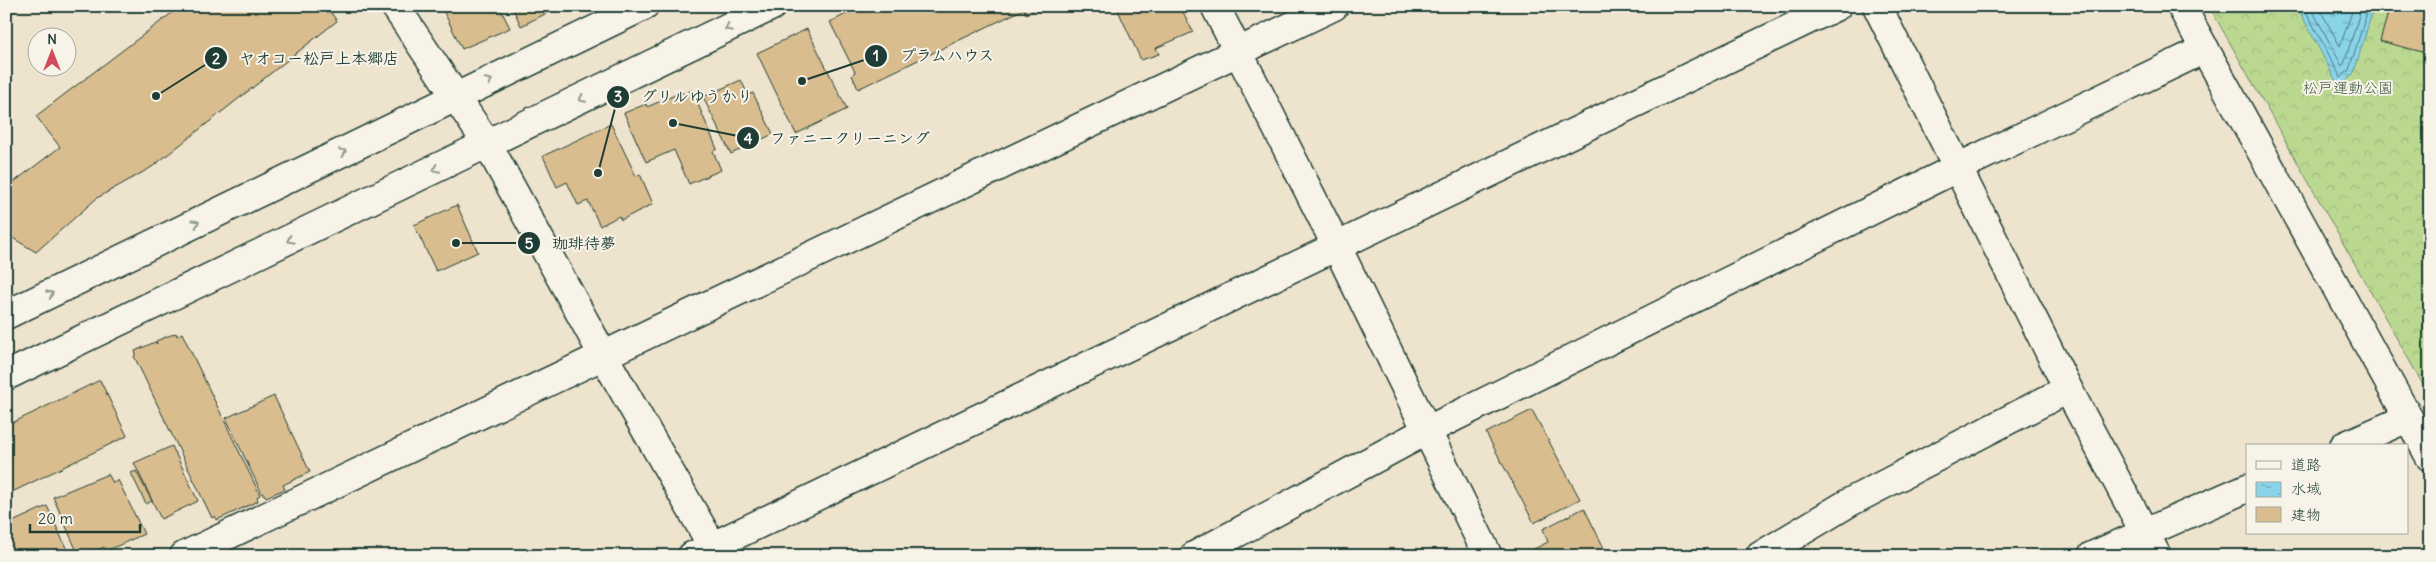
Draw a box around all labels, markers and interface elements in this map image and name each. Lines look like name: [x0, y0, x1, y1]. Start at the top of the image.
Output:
one-way arrow: [725, 21, 734, 31]
north arrow: [28, 28, 78, 78]
text: N: [47, 30, 57, 48]
callout: プラムハウス: [864, 40, 1005, 71]
callout: ヤオコー松戸上本郷店: [204, 43, 409, 74]
text: プラムハウス: [900, 45, 994, 65]
text: 1: [873, 46, 879, 65]
text: ヤオコー松戸上本郷店: [239, 48, 399, 68]
text: 2: [212, 49, 220, 68]
one-way arrow: [484, 77, 493, 87]
park label: 松戸運動公園: [2303, 78, 2393, 97]
callout: グリルゆうかり: [606, 81, 763, 112]
text: グリルゆうかり: [641, 86, 753, 106]
text: 3: [614, 87, 622, 106]
one-way arrow: [578, 92, 587, 103]
callout: ファニークリーニング: [735, 123, 940, 154]
text: ファニークリーニング: [770, 128, 930, 148]
text: 4: [744, 129, 753, 148]
one-way arrow: [338, 148, 347, 158]
one-way arrow: [432, 163, 441, 174]
one-way arrow: [191, 219, 200, 229]
callout: 珈琲待夢: [517, 228, 626, 259]
text: 珈琲待夢: [552, 233, 616, 253]
one-way arrow: [286, 234, 295, 244]
text: 5: [525, 234, 534, 253]
one-way arrow: [45, 289, 54, 300]
legend: [2246, 444, 2408, 534]
text: 道路: [2291, 455, 2321, 474]
text: 水域: [2291, 479, 2321, 498]
scale bar: [30, 502, 140, 534]
text: 建物: [2291, 505, 2321, 524]
text: 20 m: [38, 509, 73, 528]

